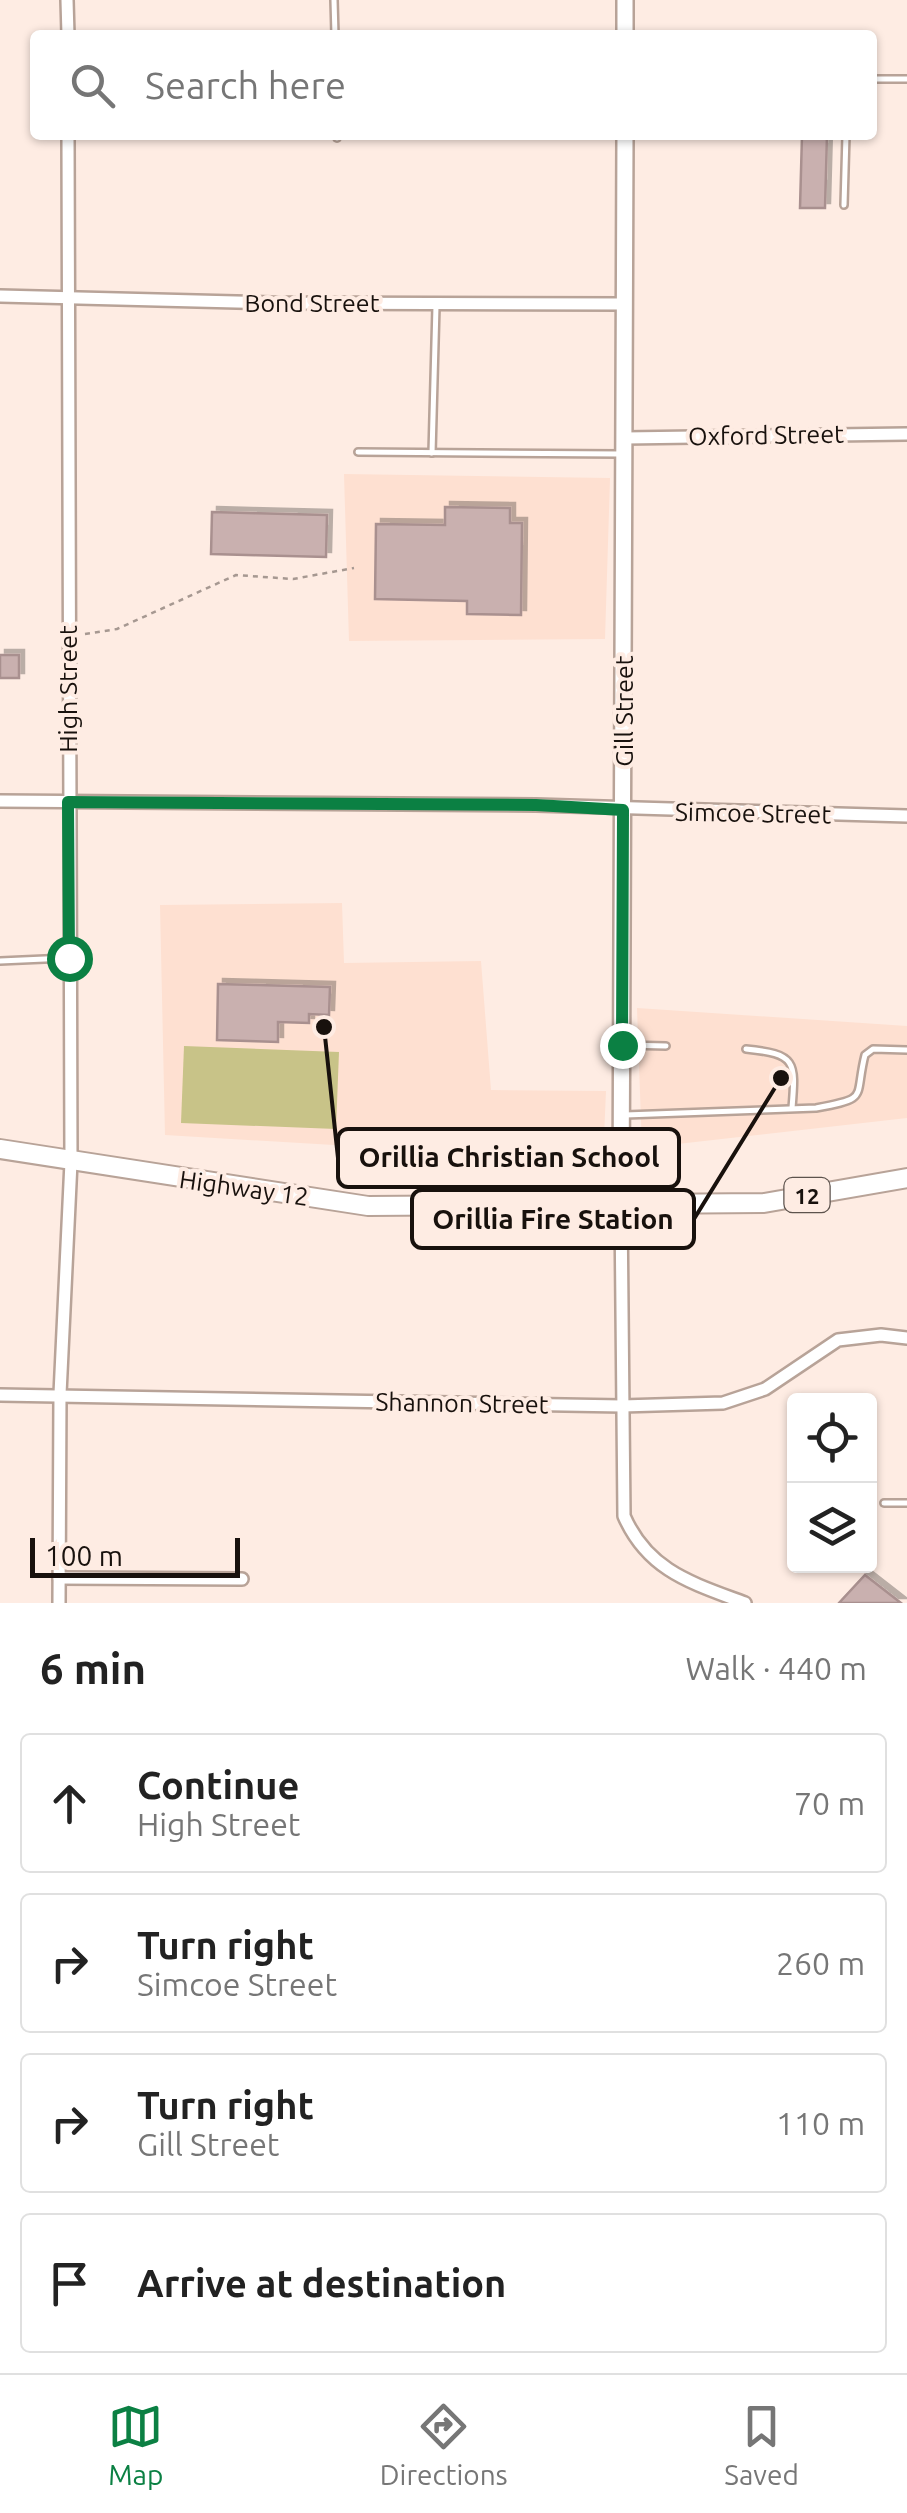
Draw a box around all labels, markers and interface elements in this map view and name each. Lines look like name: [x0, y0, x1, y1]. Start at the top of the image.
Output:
search box: [30, 30, 877, 140]
icon: search: [65, 58, 120, 113]
text: Search here: [145, 64, 346, 106]
street label: Bond Street: [245, 289, 380, 317]
street label: Oxford Street: [688, 420, 844, 450]
street label: High Street: [54, 625, 82, 753]
street label: Gill Street: [610, 655, 638, 767]
street label: Simcoe Street: [675, 798, 832, 828]
route start: [47, 936, 93, 982]
route end: [600, 1023, 646, 1069]
callout: Orillia Christian School: [338, 1129, 679, 1187]
text: Orillia Christian School: [358, 1141, 660, 1172]
street label: Highway 12: [178, 1165, 310, 1211]
road number: 12: [784, 1178, 830, 1212]
callout: Orillia Fire Station: [412, 1190, 694, 1248]
text: Orillia Fire Station: [432, 1203, 674, 1234]
street label: Shannon Street: [375, 1387, 549, 1419]
map controls: [787, 1393, 877, 1573]
button: locate: [787, 1393, 877, 1483]
button: layers: [787, 1483, 877, 1573]
scale bar: [30, 1533, 240, 1578]
text: 100 m: [45, 1540, 123, 1571]
text: 6 min: [40, 1645, 146, 1692]
text: Walk · 440 m: [685, 1650, 867, 1686]
text: Continue: [137, 1764, 299, 1806]
icon: ahead: [42, 1776, 97, 1831]
text: 70 m: [794, 1785, 865, 1821]
text: High Street: [137, 1806, 300, 1842]
text: Turn right: [137, 1924, 314, 1966]
icon: right: [42, 1936, 97, 1991]
text: 260 m: [776, 1945, 865, 1981]
text: Simcoe Street: [137, 1966, 337, 2002]
text: Turn right: [137, 2084, 314, 2126]
icon: right: [42, 2096, 97, 2151]
text: 110 m: [776, 2105, 865, 2141]
text: Gill Street: [137, 2126, 279, 2162]
icon: arrive: [42, 2256, 97, 2311]
text: Arrive at destination: [137, 2262, 506, 2304]
tab: Map: [108, 2399, 163, 2490]
tab: Directions: [380, 2399, 508, 2490]
tab: Saved: [724, 2399, 799, 2490]

